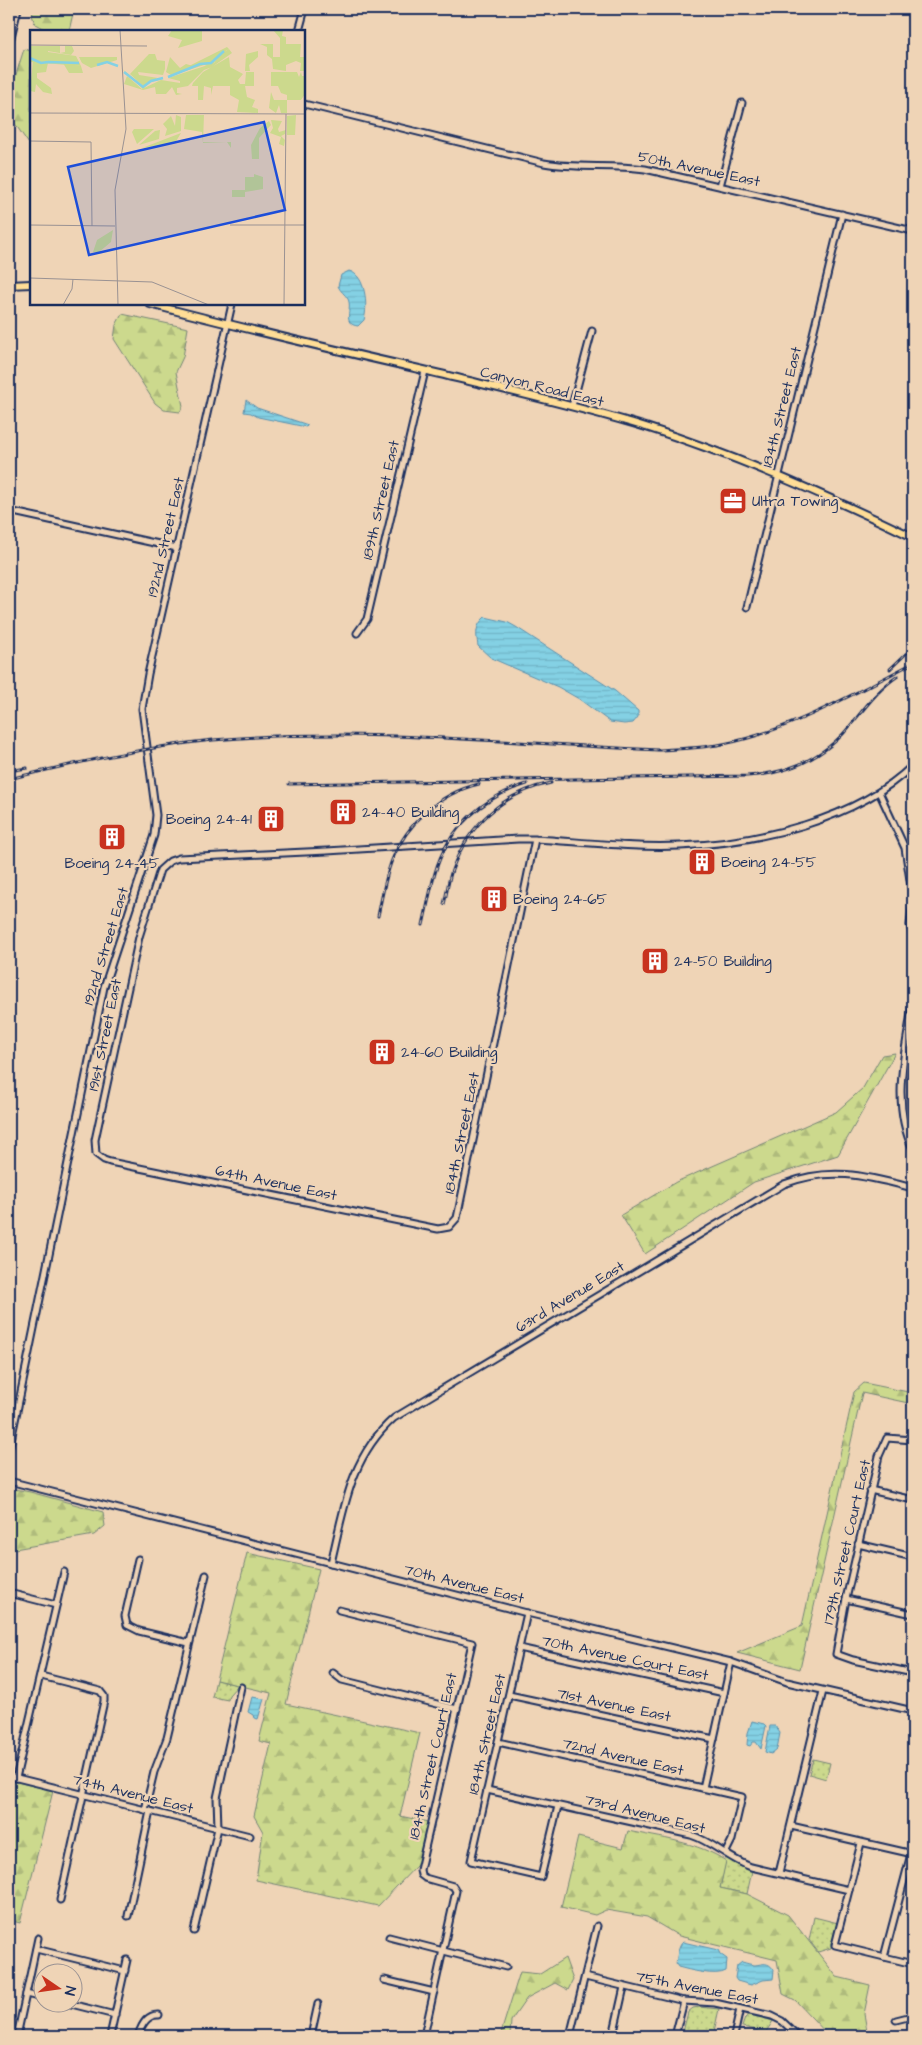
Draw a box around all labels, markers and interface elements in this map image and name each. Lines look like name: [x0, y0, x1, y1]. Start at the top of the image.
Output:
inset map: [30, 30, 305, 305]
street label: 50th Avenue East: [636, 146, 762, 192]
street label: 184th Street East: [757, 344, 807, 470]
street label: Canyon Road East: [478, 362, 606, 413]
street label: 189th Street East: [357, 438, 405, 562]
street label: 192nd Street East: [142, 475, 190, 599]
office icon: Ultra Towing: [718, 486, 748, 516]
place label: Ultra Towing: [752, 491, 838, 513]
building icon: 24-40 Building: [328, 797, 358, 827]
place label: 24-40 Building: [362, 802, 460, 824]
building icon: Boeing 24-41: [256, 804, 286, 834]
place label: Boeing 24-41: [166, 809, 252, 831]
building icon: Boeing 24-45: [97, 822, 127, 852]
building icon: Boeing 24-55: [687, 847, 717, 877]
place label: Boeing 24-55: [721, 852, 817, 874]
place label: Boeing 24-45: [64, 853, 160, 875]
street label: 192nd Street East: [78, 884, 134, 1008]
building icon: Boeing 24-65: [479, 884, 509, 914]
place label: Boeing 24-65: [513, 889, 608, 911]
building icon: 24-50 Building: [640, 946, 670, 976]
place label: 24-50 Building: [674, 951, 772, 973]
street label: 191st Street East: [83, 977, 127, 1093]
building icon: 24-60 Building: [367, 1037, 397, 1067]
place label: 24-60 Building: [401, 1042, 498, 1064]
street label: 184th Street East: [439, 1070, 485, 1196]
street label: 64th Avenue East: [213, 1160, 339, 1206]
street label: 63rd Avenue East: [512, 1256, 628, 1338]
street label: 179th Street Court East: [818, 1458, 876, 1626]
street label: 70th Avenue East: [402, 1559, 526, 1609]
street label: 70th Avenue Court East: [540, 1630, 710, 1686]
street label: 184th Street Court East: [404, 1670, 462, 1842]
street label: 184th Street East: [463, 1671, 511, 1797]
street label: 71st Avenue East: [555, 1683, 673, 1727]
street label: 72nd Avenue East: [560, 1733, 686, 1781]
street label: 74th Avenue East: [70, 1769, 196, 1819]
street label: 73rd Avenue East: [582, 1789, 708, 1839]
north arrow: [32, 1962, 82, 2012]
street label: 75th Avenue East: [634, 1966, 760, 2010]
text: N: [59, 1984, 80, 1997]

